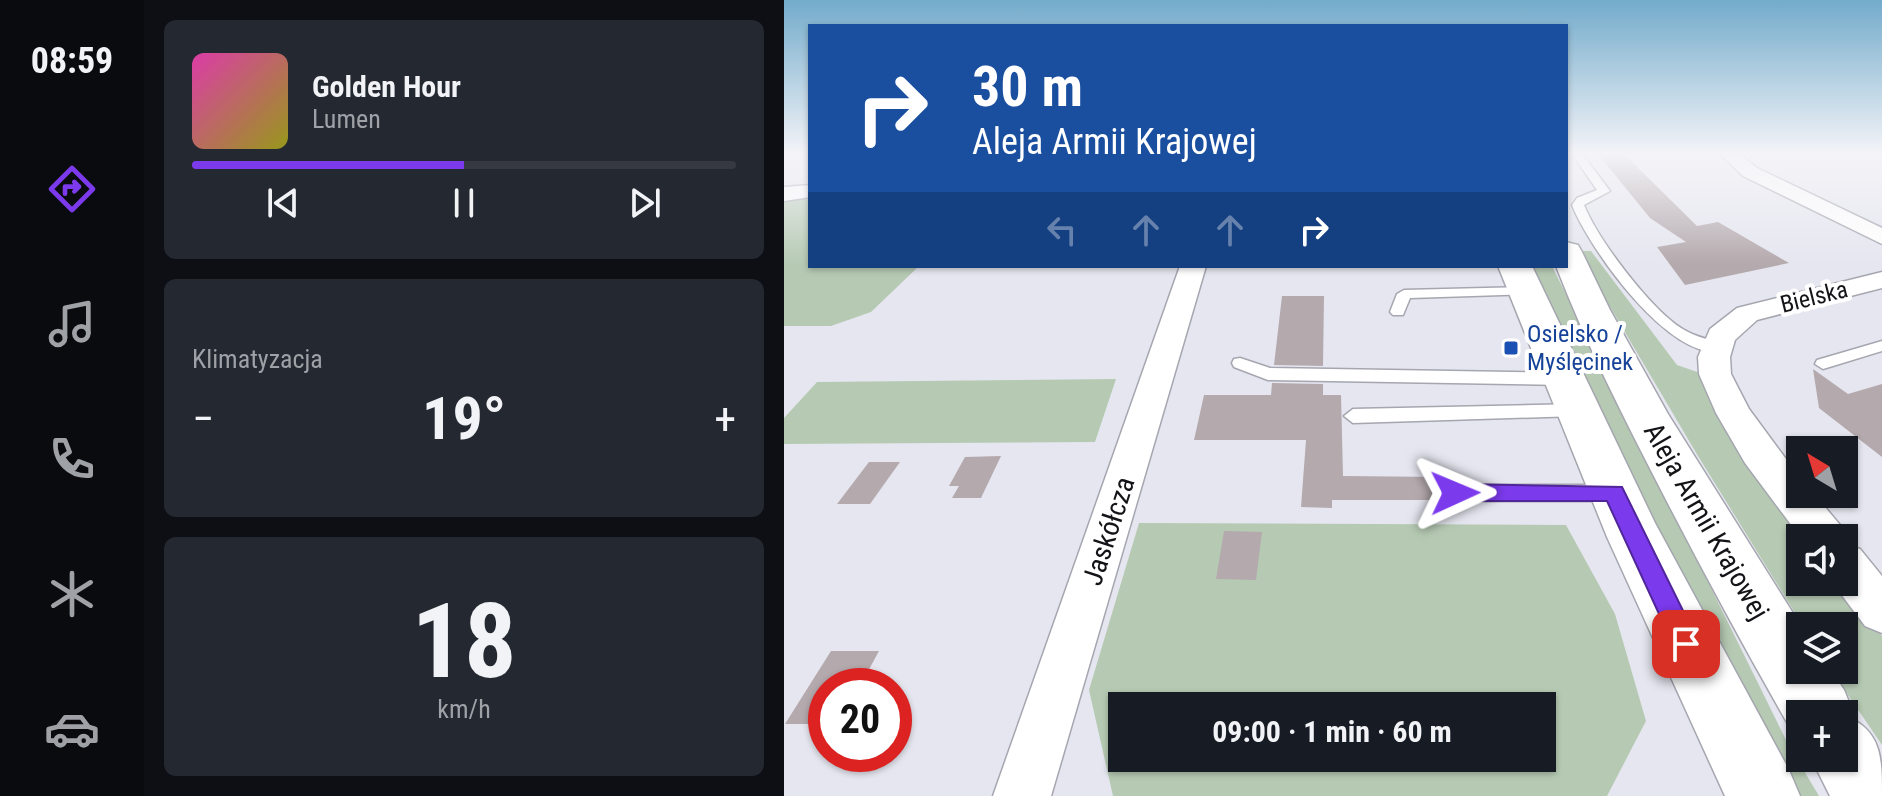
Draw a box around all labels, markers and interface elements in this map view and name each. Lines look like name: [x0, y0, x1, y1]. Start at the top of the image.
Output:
text: 08:59: [31, 40, 113, 82]
text: 30 m: [972, 54, 1083, 120]
icon: right: [840, 56, 944, 160]
text: Golden Hour: [312, 69, 461, 104]
text: Lumen: [312, 104, 381, 134]
text: Aleja Armii Krajowej: [972, 121, 1257, 163]
icon: directions: [44, 161, 100, 217]
icon: previous: [261, 181, 305, 225]
icon: pause: [442, 181, 486, 225]
icon: next: [623, 181, 667, 225]
icon: left: [1040, 208, 1084, 252]
icon: ahead: [1124, 208, 1168, 252]
icon: ahead: [1208, 208, 1252, 252]
icon: right: [1292, 208, 1336, 252]
street label: Bielska: [1777, 275, 1851, 319]
icon: music: [44, 296, 100, 352]
place label: Osielsko / Myślęcinek: [1527, 320, 1633, 376]
marker: Osielsko / Myślęcinek: [1502, 339, 1520, 357]
text: Klimatyzacja: [192, 344, 323, 374]
text: 19°: [422, 383, 506, 454]
text: −: [192, 393, 214, 445]
text: +: [714, 393, 736, 445]
street label: Aleja Armii Krajowej: [1637, 417, 1776, 625]
icon: phone: [44, 431, 100, 487]
north arrow: [1786, 436, 1858, 508]
map controls: [1786, 436, 1858, 772]
position arrow: [1413, 451, 1497, 535]
street label: Jaskółcza: [1075, 473, 1141, 590]
button: sound: [1786, 524, 1858, 596]
icon: climate: [44, 566, 100, 622]
text: 18: [411, 581, 517, 702]
pin: [1652, 610, 1720, 678]
button: layers: [1786, 612, 1858, 684]
icon: arrive: [1664, 622, 1708, 666]
speed limit sign: 20: [808, 668, 912, 772]
text: km/h: [437, 694, 491, 724]
button: +: [1786, 700, 1858, 772]
icon: car: [44, 701, 100, 757]
text: 09:00 · 1 min · 60 m: [1212, 714, 1452, 749]

